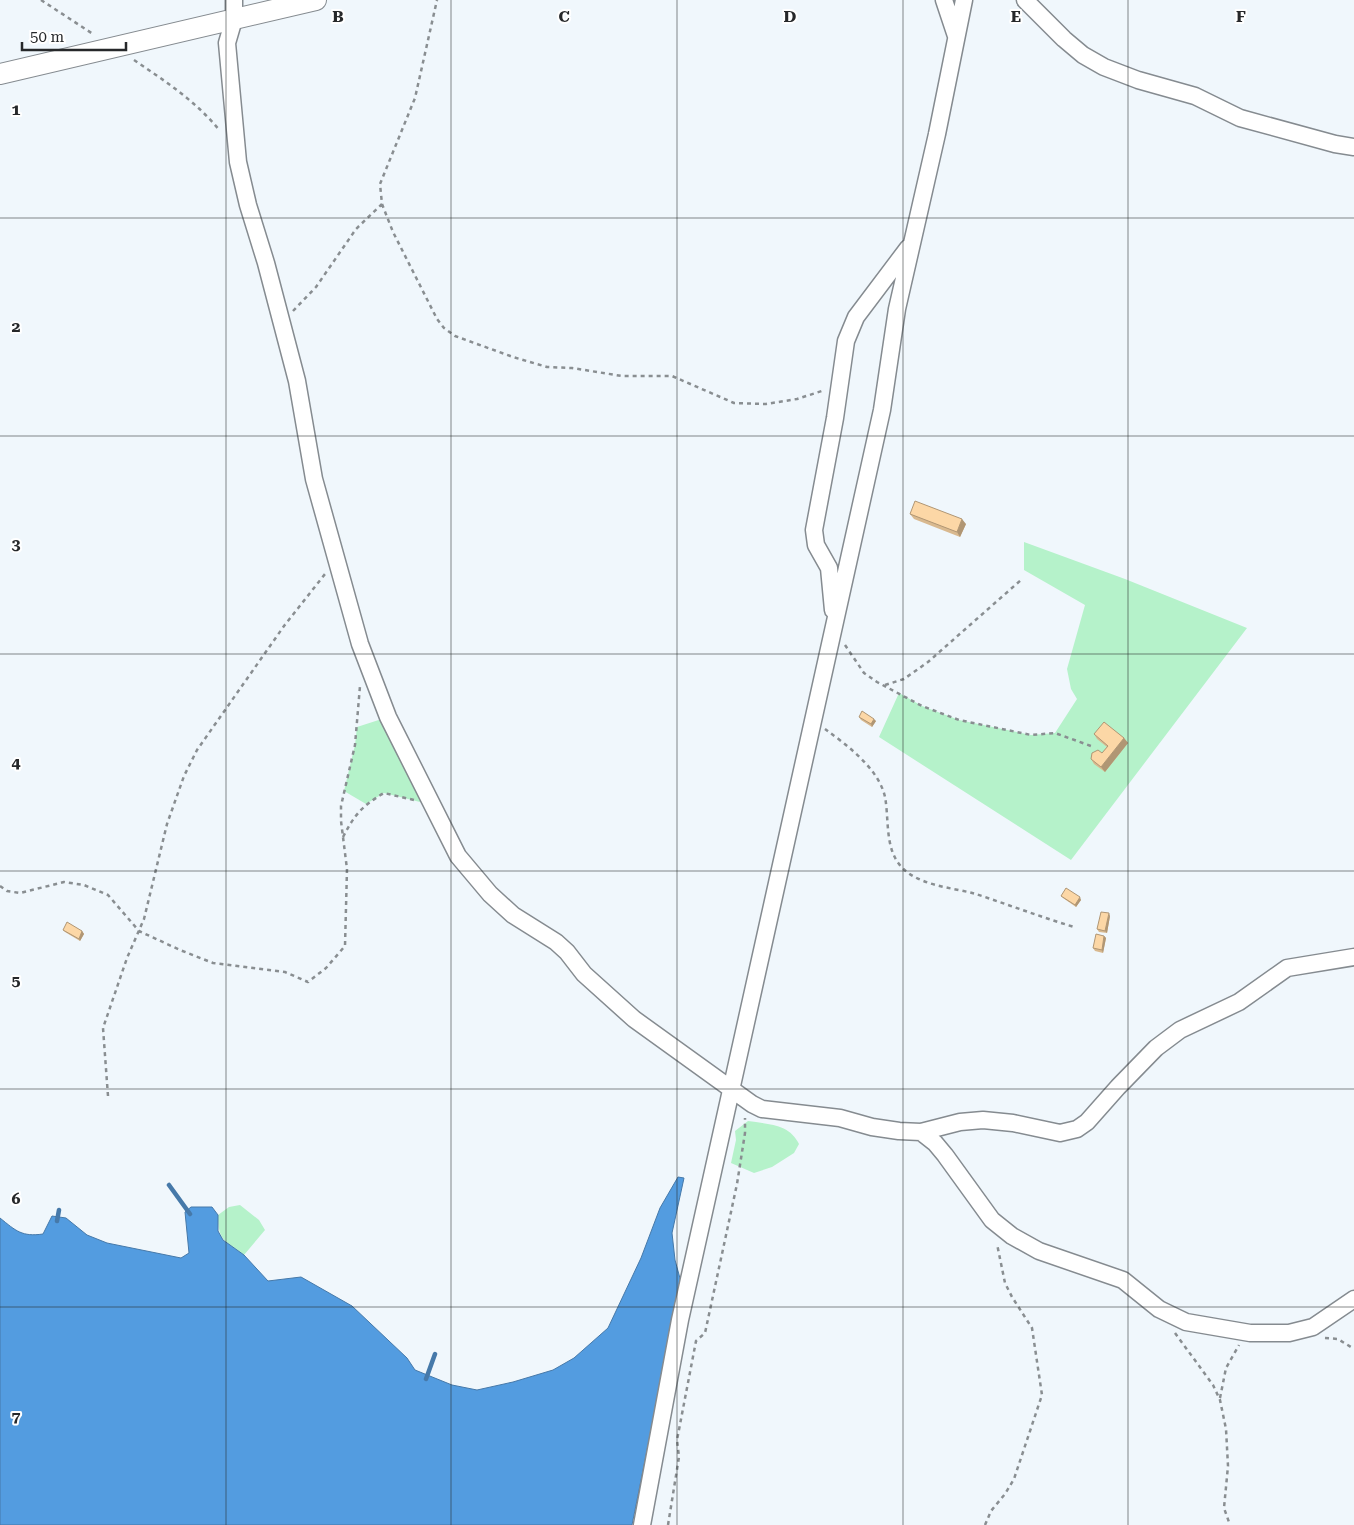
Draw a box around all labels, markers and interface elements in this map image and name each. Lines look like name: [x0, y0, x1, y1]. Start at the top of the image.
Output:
text: B: [332, 7, 344, 26]
text: C: [558, 7, 570, 26]
text: D: [784, 7, 797, 26]
text: E: [1011, 7, 1021, 26]
text: F: [1236, 7, 1246, 26]
scale bar: [22, 20, 126, 52]
text: 50 m: [30, 28, 65, 46]
text: 1: [12, 100, 21, 119]
text: 2: [12, 317, 21, 336]
text: 3: [12, 535, 21, 554]
text: 4: [12, 753, 21, 772]
text: 5: [12, 971, 21, 990]
text: 6: [12, 1189, 21, 1208]
text: 7: [12, 1407, 21, 1426]

